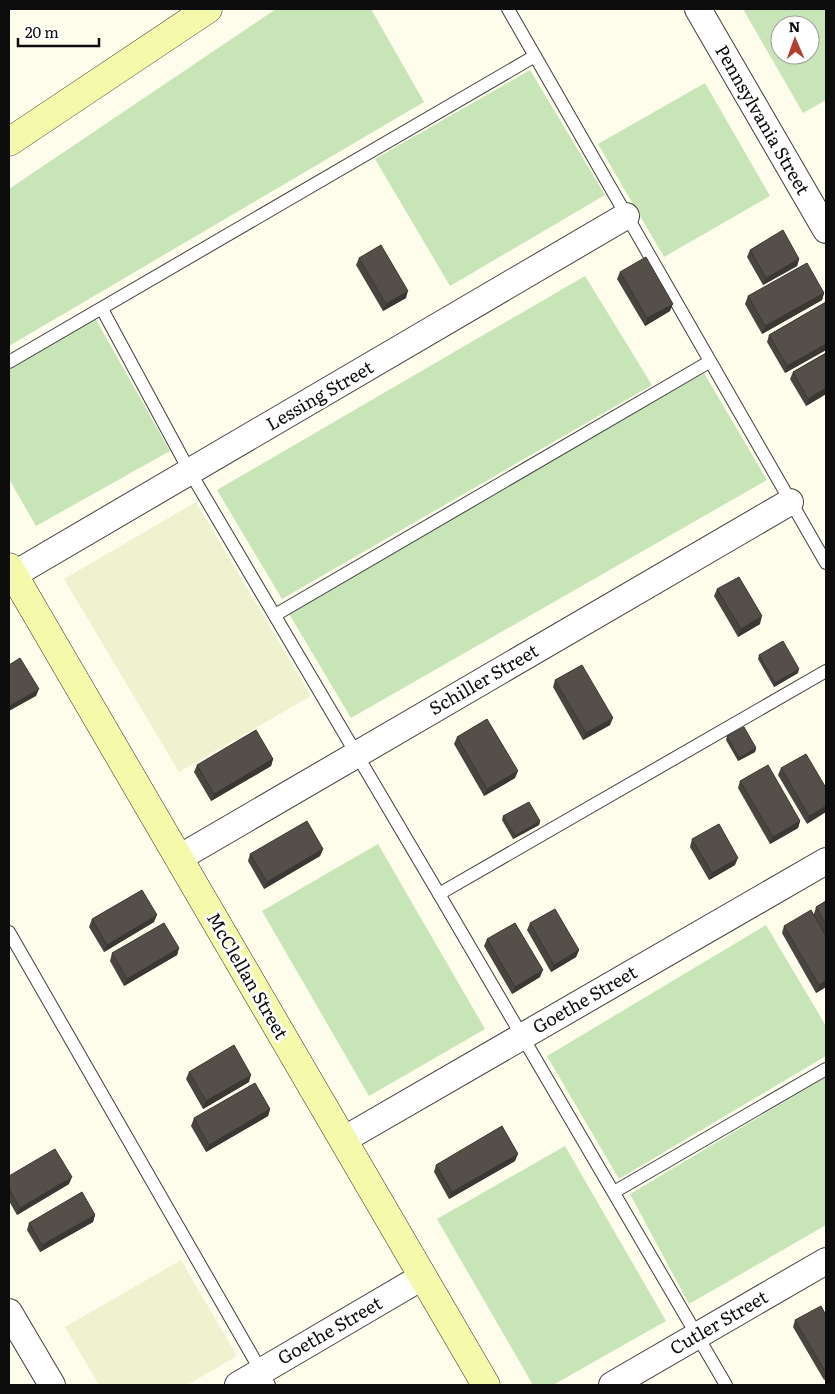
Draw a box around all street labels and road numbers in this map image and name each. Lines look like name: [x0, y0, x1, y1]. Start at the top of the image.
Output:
street label: Pennsylvania Street: [709, 39, 818, 200]
street label: Lessing Street: [261, 353, 379, 436]
street label: Schiller Street: [424, 636, 544, 721]
street label: McClellan Street: [201, 907, 296, 1044]
street label: Goethe Street: [527, 957, 642, 1040]
street label: Cutler Street: [664, 1282, 773, 1361]
street label: Goethe Street: [272, 1288, 387, 1371]

